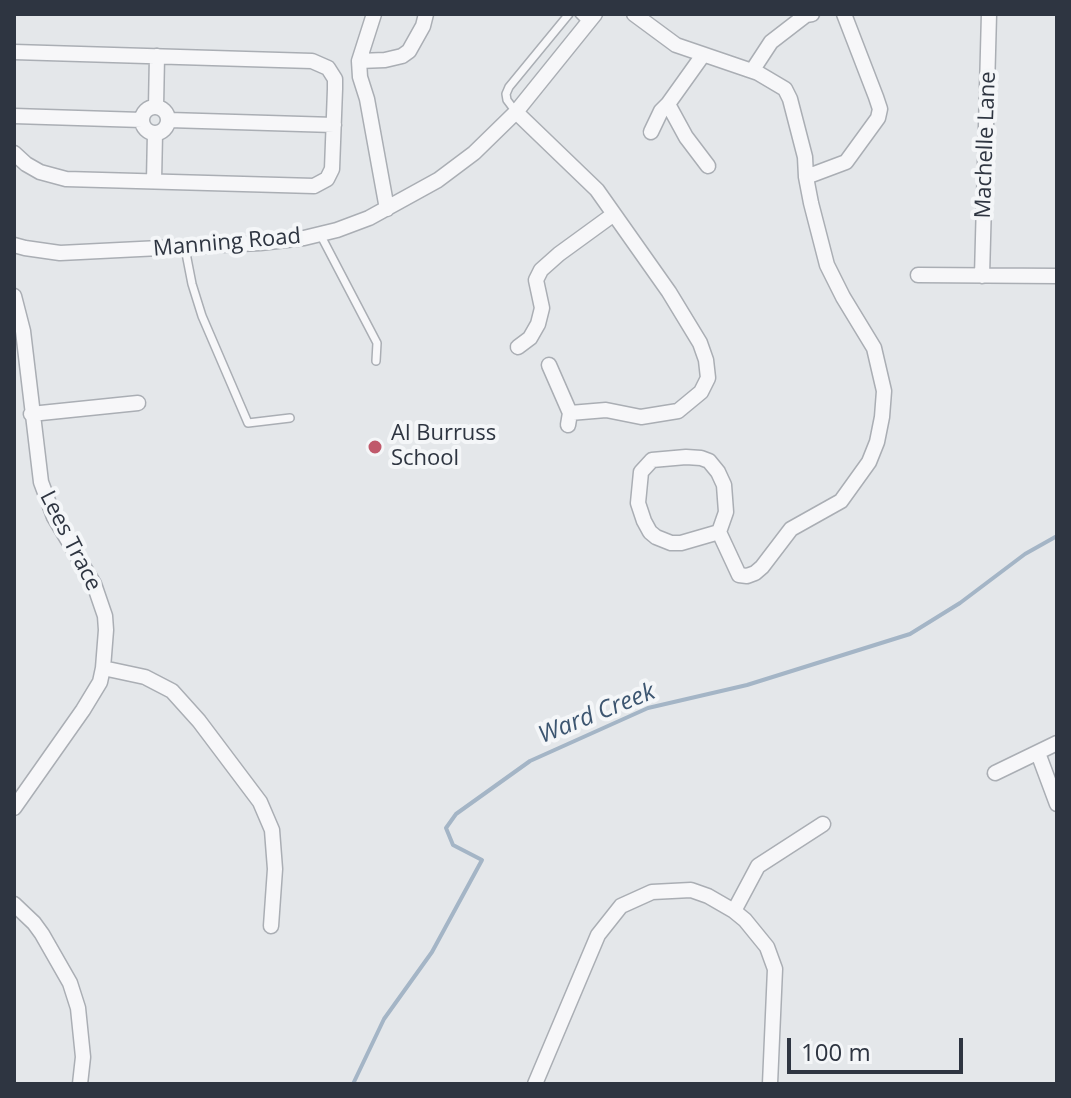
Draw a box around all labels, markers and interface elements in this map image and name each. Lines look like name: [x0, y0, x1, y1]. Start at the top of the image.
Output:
street label: Machelle Lane: [970, 71, 1002, 219]
street label: Manning Road: [152, 223, 302, 263]
place label: Al Burruss School: [391, 421, 496, 472]
marker: Al Burruss School: [366, 438, 384, 456]
street label: Lees Trace: [34, 487, 106, 595]
water label: Ward Creek: [535, 678, 659, 750]
scale bar: [791, 1022, 967, 1072]
text: 100 m: [801, 1035, 871, 1068]

